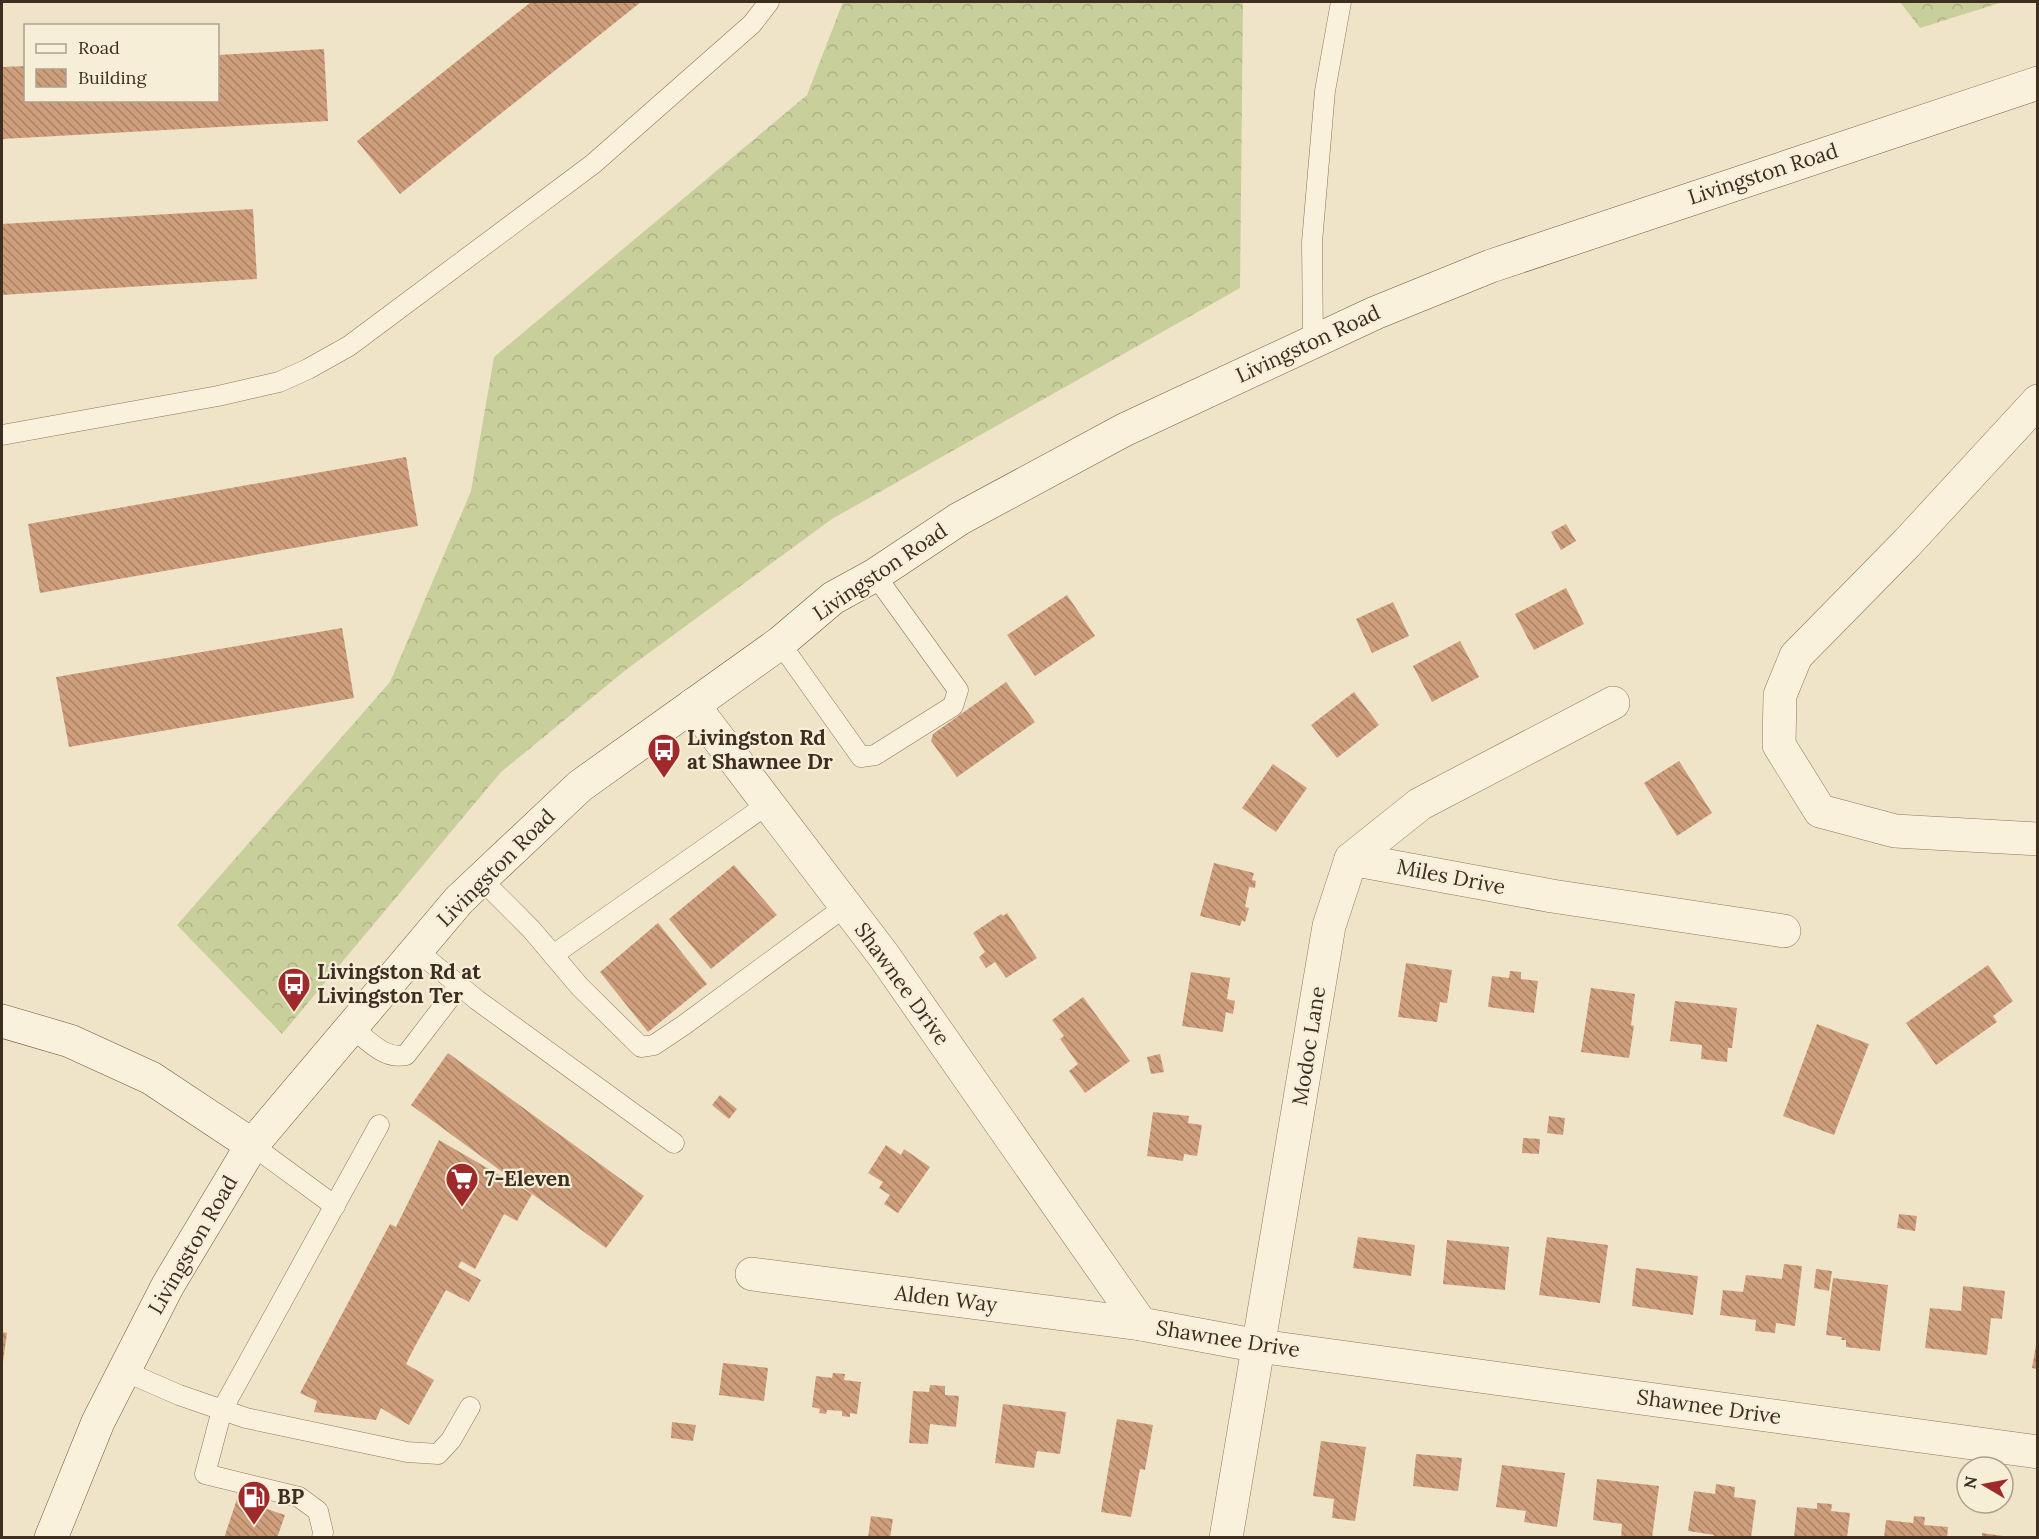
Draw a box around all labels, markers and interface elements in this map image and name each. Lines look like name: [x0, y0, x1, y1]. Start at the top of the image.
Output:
legend: [24, 24, 219, 102]
text: Road: [78, 36, 120, 59]
text: Building: [78, 66, 148, 89]
street label: Livingston Road: [1684, 137, 1841, 210]
street label: Livingston Road: [1231, 298, 1384, 389]
street label: Livingston Road: [807, 517, 952, 626]
place label: Livingston Rd at Shawnee Dr: [687, 724, 833, 775]
bus stop icon: Livingston Rd at Shawnee Dr: [646, 732, 682, 779]
street label: Livingston Road: [431, 803, 560, 932]
street label: Miles Drive: [1395, 853, 1508, 900]
street label: Shawnee Drive: [849, 917, 956, 1050]
place label: Livingston Rd at Livingston Ter: [317, 958, 481, 1009]
bus stop icon: Livingston Rd at Livingston Ter: [276, 966, 312, 1013]
street label: Modoc Lane: [1286, 984, 1331, 1108]
supermarket icon: 7-Eleven: [444, 1161, 480, 1208]
place label: 7-Eleven: [485, 1165, 571, 1192]
street label: Livingston Road: [142, 1170, 243, 1319]
street label: Alden Way: [892, 1279, 999, 1318]
street label: Shawnee Drive: [1154, 1314, 1302, 1363]
street label: Shawnee Drive: [1635, 1383, 1783, 1430]
north arrow: [1955, 1455, 2015, 1515]
text: N: [1959, 1475, 1981, 1490]
fuel station icon: BP: [236, 1479, 272, 1526]
place label: BP: [277, 1483, 305, 1510]

